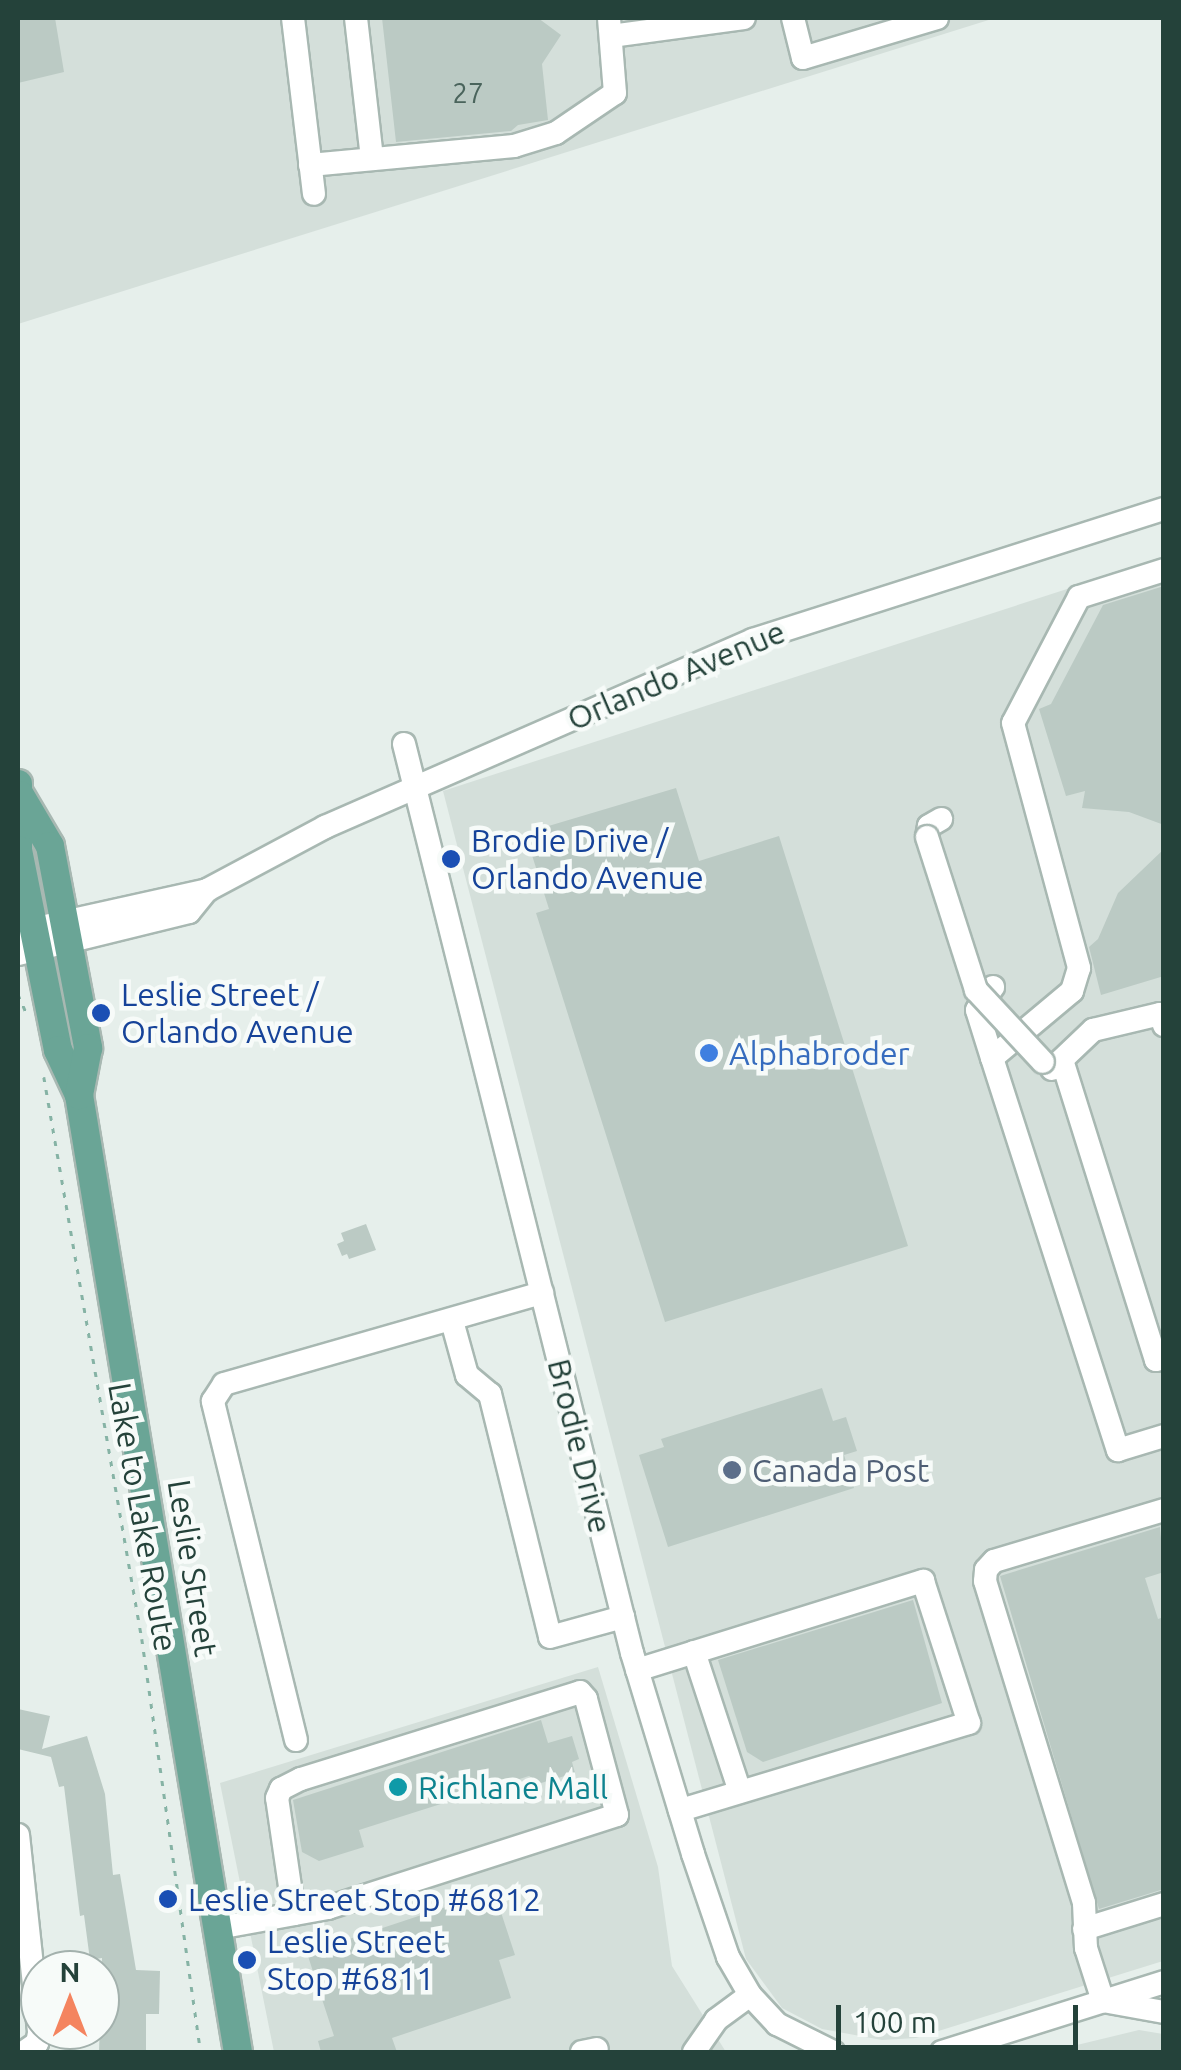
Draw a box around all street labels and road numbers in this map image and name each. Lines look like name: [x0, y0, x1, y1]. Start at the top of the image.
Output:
street label: Orlando Avenue: [561, 612, 791, 738]
street label: Brodie Drive: [540, 1355, 620, 1537]
street label: Lake to Lake Route: [100, 1380, 186, 1654]
street label: Leslie Street: [160, 1477, 226, 1659]

